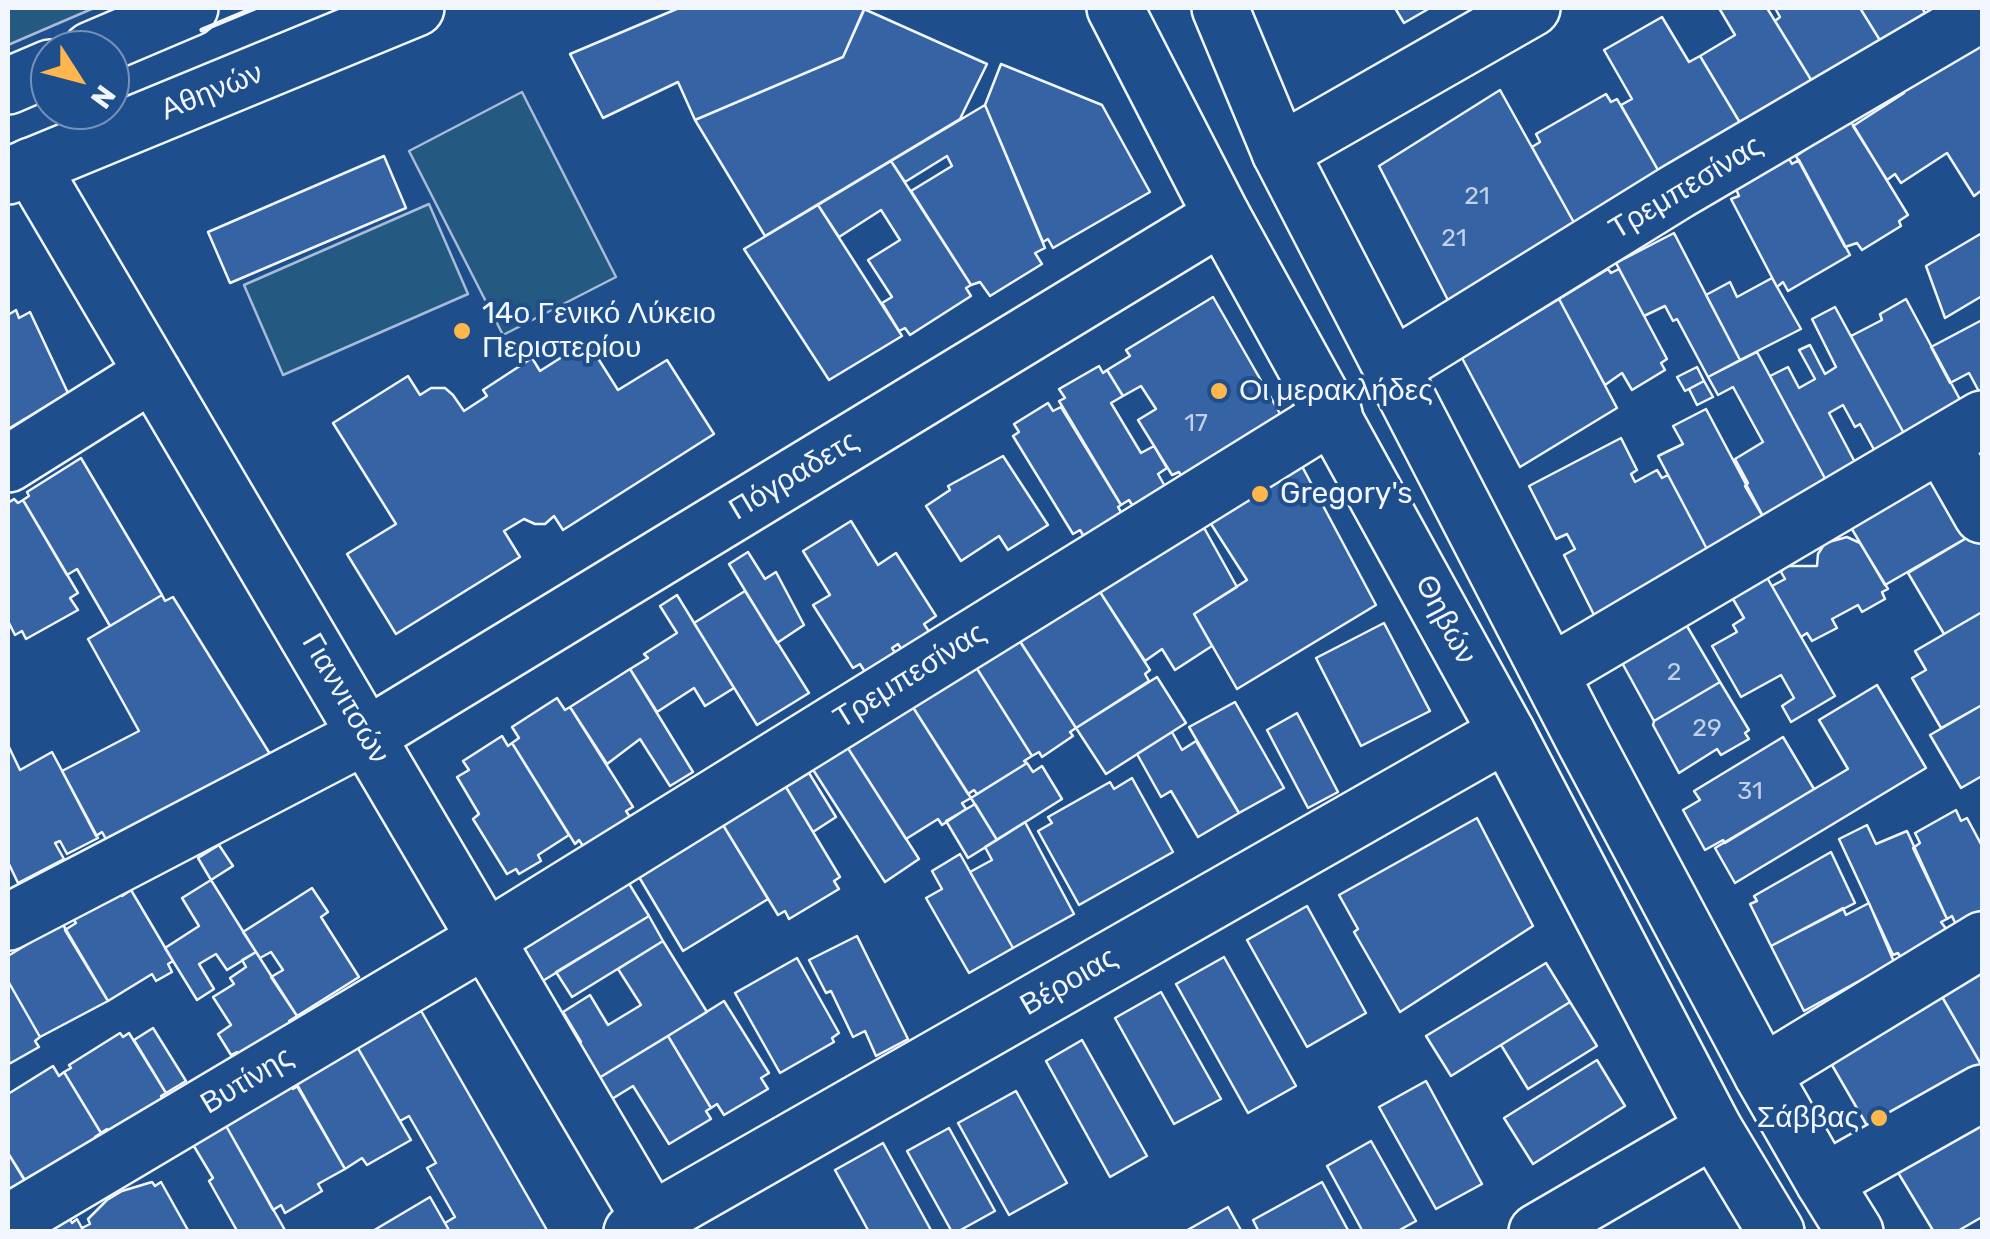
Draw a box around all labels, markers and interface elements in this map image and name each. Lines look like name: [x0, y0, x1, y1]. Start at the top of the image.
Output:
north arrow: [30, 30, 130, 130]
street label: Αθηνών: [156, 55, 268, 129]
text: N: [84, 79, 122, 115]
street label: Τρεμπεσίνας: [1603, 128, 1769, 248]
house number: 21: [1464, 182, 1490, 212]
house number: 21: [1441, 224, 1467, 254]
place label: 14ο Γενικό Λύκειο Περιστερίου: [482, 296, 716, 366]
marker: 14ο Γενικό Λύκειο Περιστερίου: [451, 320, 473, 342]
place label: Οι μερακλήδες: [1239, 373, 1433, 409]
marker: Οι μερακλήδες: [1208, 380, 1230, 402]
house number: 17: [1184, 409, 1208, 439]
street label: Πόγραδετς: [723, 424, 865, 528]
place label: Gregory's: [1280, 476, 1413, 512]
marker: Gregory's: [1249, 483, 1271, 505]
street label: Θηβών: [1407, 569, 1483, 671]
street label: Τρεμπεσίνας: [827, 615, 993, 737]
street label: Γιαννιτσών: [293, 628, 397, 770]
house number: 2: [1667, 658, 1681, 688]
house number: 29: [1692, 714, 1722, 744]
house number: 31: [1737, 777, 1763, 807]
street label: Βέροιας: [1014, 940, 1124, 1024]
street label: Βυτίνης: [194, 1040, 300, 1122]
place label: Σάββας: [1757, 1100, 1859, 1136]
marker: Σάββας: [1868, 1107, 1890, 1129]

